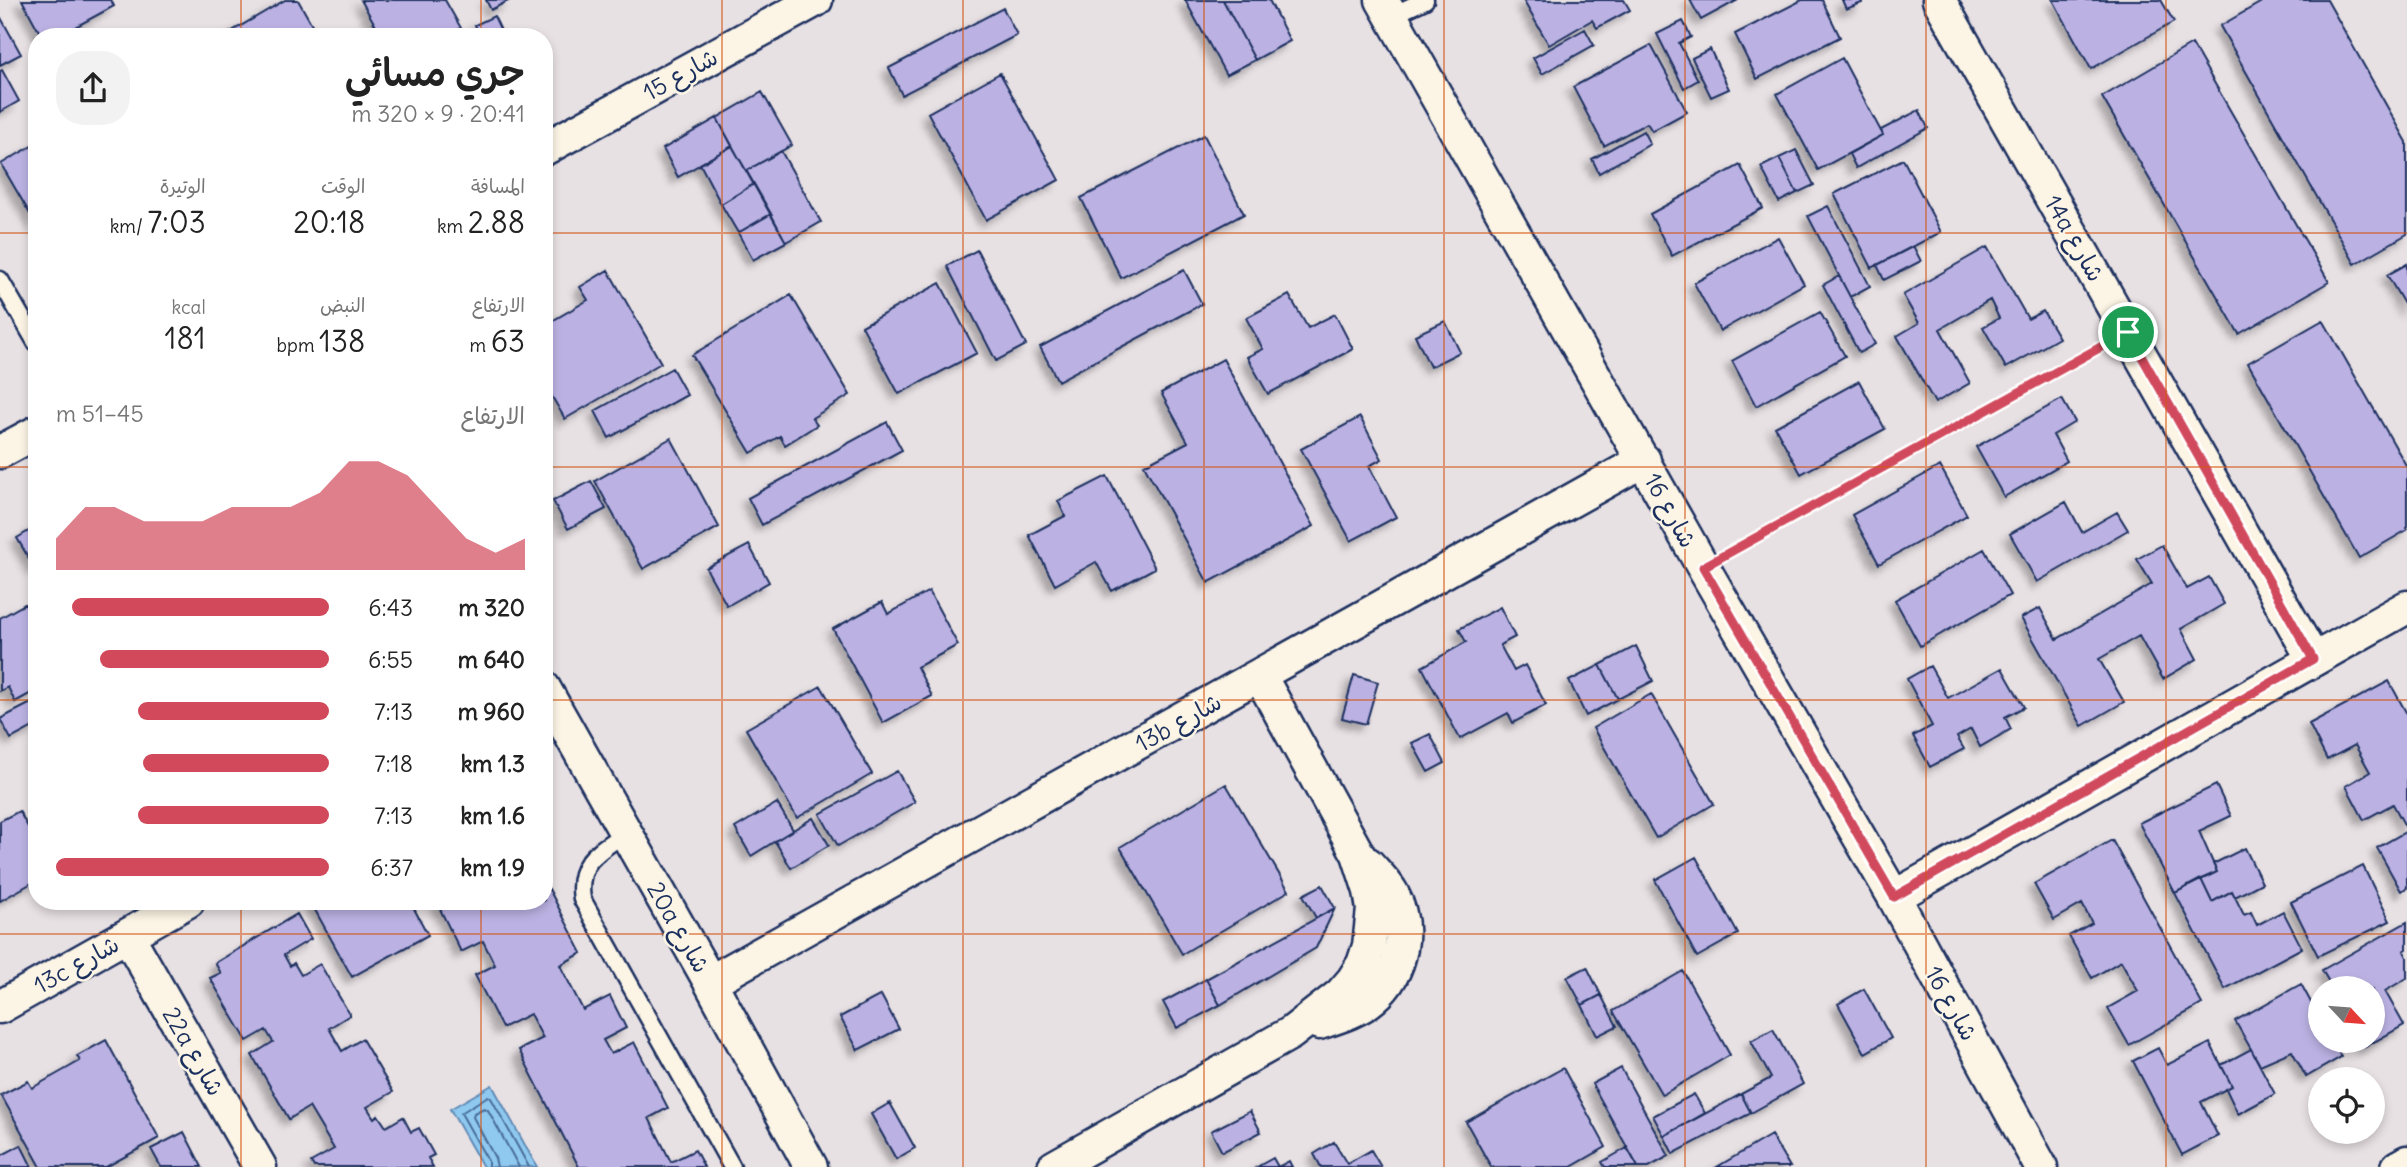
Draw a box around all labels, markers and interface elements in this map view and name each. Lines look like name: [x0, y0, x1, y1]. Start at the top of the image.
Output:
street label: شارع 15: [637, 41, 724, 109]
text: جري مسائي: [345, 49, 525, 96]
button: share: [56, 51, 130, 125]
text: 20:41 · 9 × 320 m: [352, 99, 525, 128]
text: الوتيرة: [160, 174, 206, 198]
text: الوقت: [321, 174, 365, 198]
text: المسافة: [471, 174, 525, 198]
street label: 14a شارع: [2036, 189, 2112, 288]
text: 7:03: [147, 203, 206, 241]
text: 20:18: [293, 203, 365, 241]
text: 2.88: [468, 203, 525, 241]
text: /km: [110, 214, 147, 238]
text: km: [437, 214, 468, 238]
text: النبض: [320, 293, 365, 317]
text: الارتفاع: [472, 293, 525, 317]
text: kcal: [171, 295, 206, 319]
pin: [2098, 302, 2158, 362]
icon: arrive: [2109, 313, 2147, 351]
text: 181: [165, 319, 206, 357]
text: 138: [319, 322, 365, 360]
text: 63: [491, 322, 525, 360]
text: bpm: [277, 333, 319, 357]
text: m: [469, 333, 491, 357]
text: 45–51 m: [56, 399, 144, 428]
text: الارتفاع: [461, 401, 525, 430]
street label: شارع 16: [1636, 467, 1704, 554]
text: 6:43: [368, 593, 413, 622]
text: 320 m: [459, 593, 525, 622]
text: 6:55: [368, 645, 413, 674]
text: 640 m: [458, 645, 525, 674]
street label: 13b شارع: [1130, 686, 1228, 761]
text: 7:13: [374, 697, 413, 726]
text: 960 m: [458, 697, 525, 726]
text: 7:18: [374, 749, 413, 778]
text: 1.3 km: [461, 749, 525, 778]
text: 7:13: [374, 801, 413, 830]
text: 1.6 km: [460, 801, 525, 830]
text: 6:37: [370, 853, 413, 882]
text: 1.9 km: [460, 853, 525, 882]
street label: 20a شارع: [638, 876, 717, 979]
street label: 13c شارع: [28, 928, 125, 1002]
street label: شارع 16: [1917, 960, 1985, 1047]
north arrow: [2308, 976, 2385, 1054]
map controls: [2308, 976, 2385, 1144]
street label: 22a شارع: [154, 1001, 231, 1102]
button: locate: [2308, 1067, 2385, 1144]

